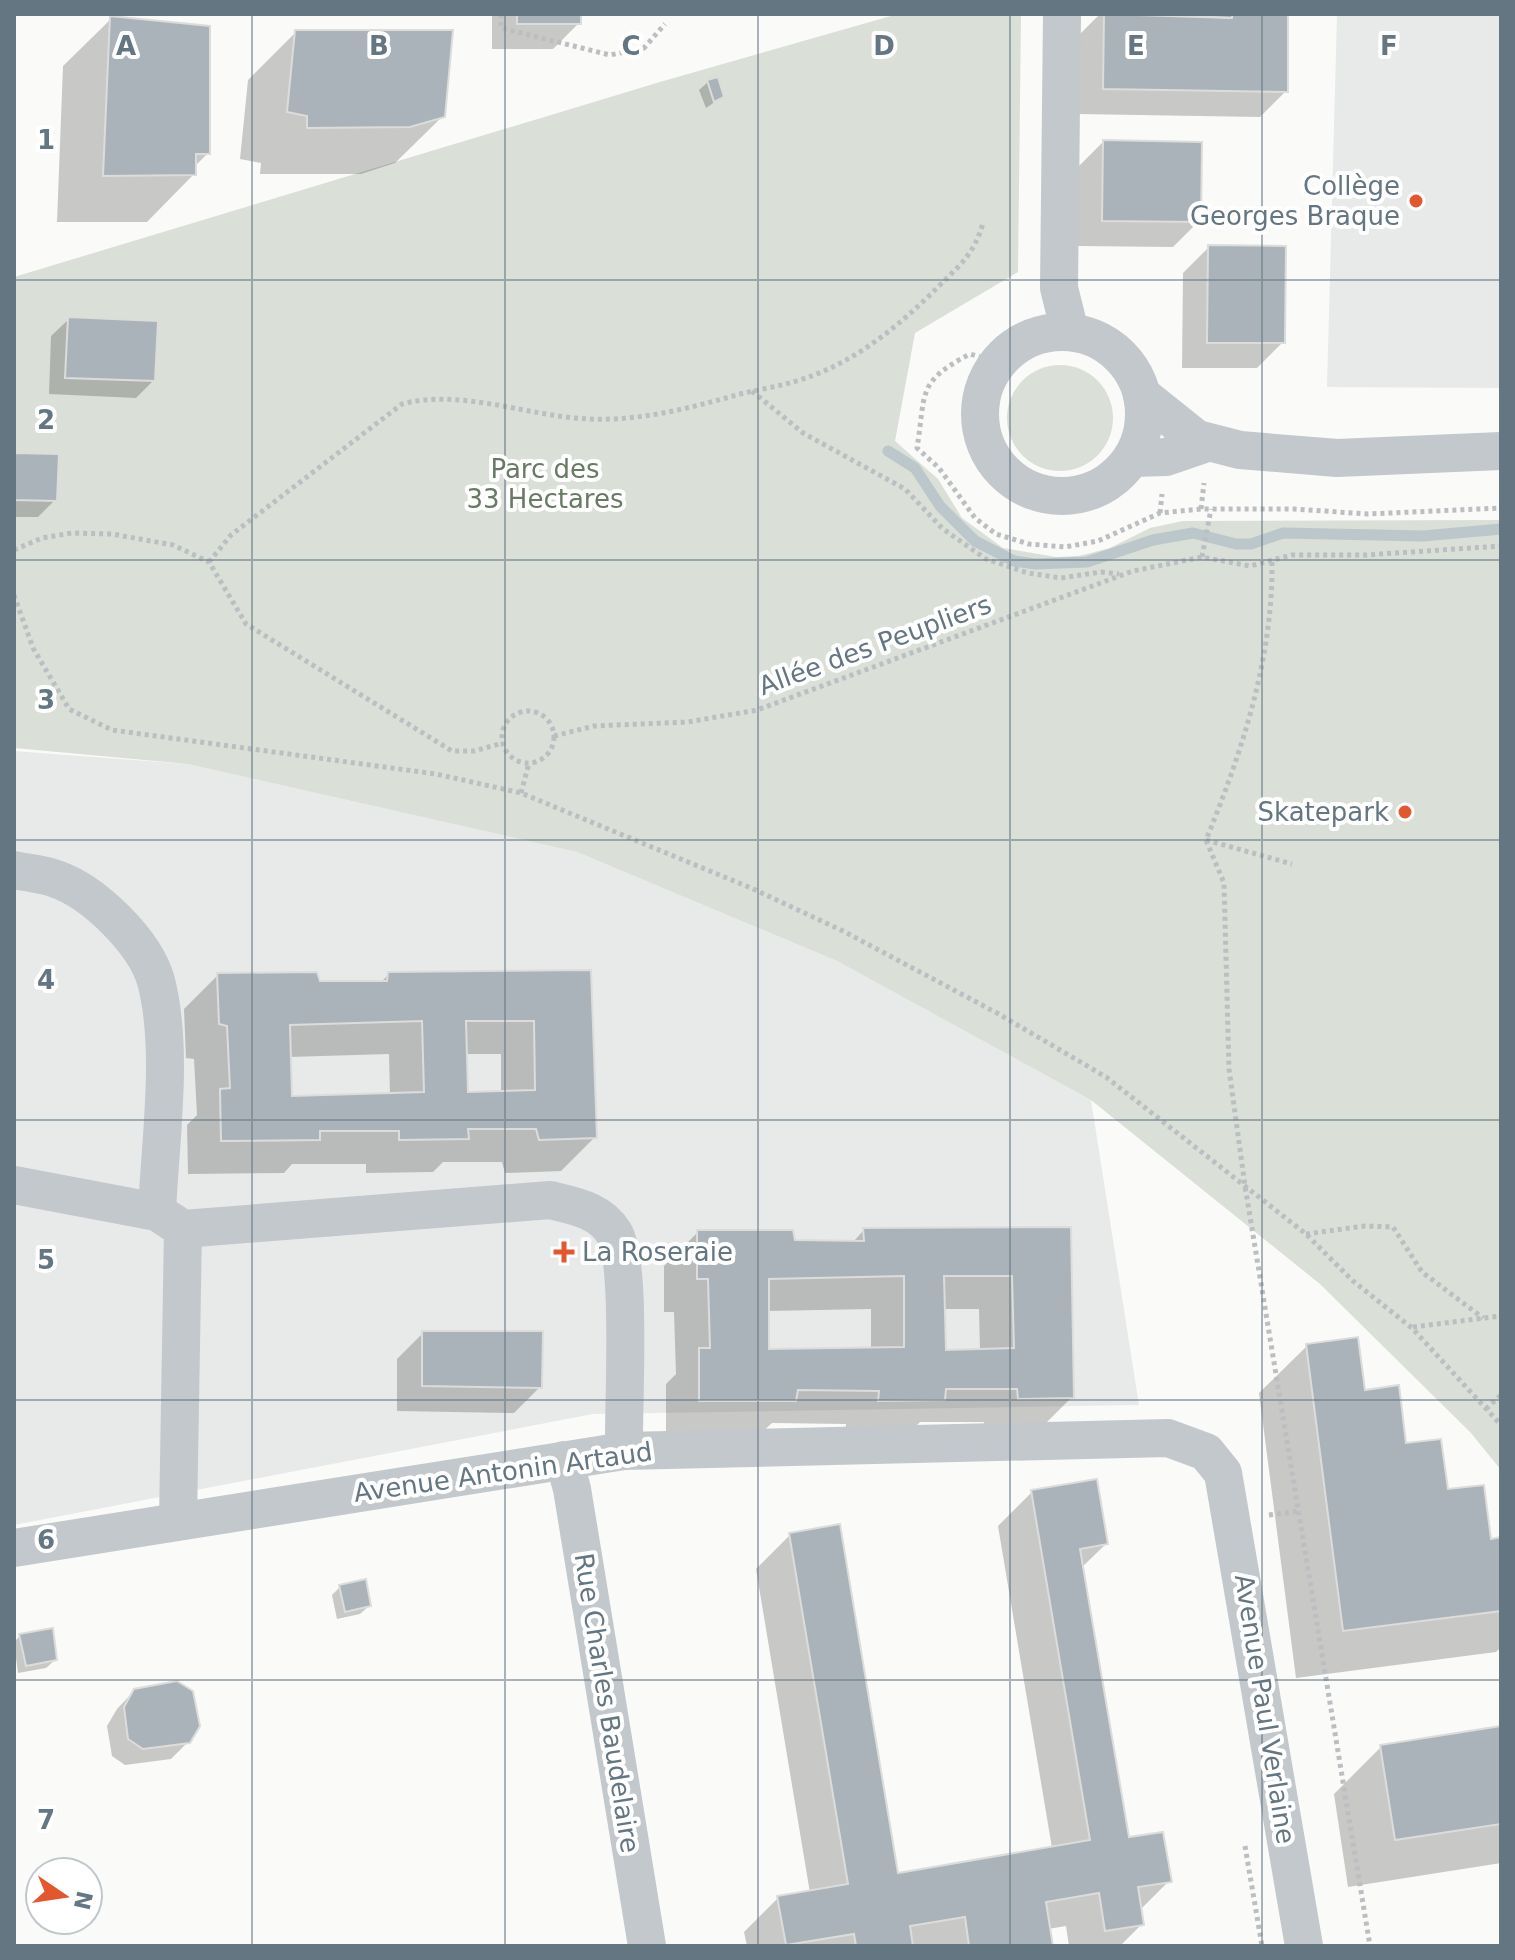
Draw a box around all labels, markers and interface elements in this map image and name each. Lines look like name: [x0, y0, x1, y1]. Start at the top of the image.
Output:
text: A: [116, 31, 136, 61]
text: B: [369, 31, 389, 61]
text: C: [621, 31, 641, 61]
text: D: [873, 31, 895, 61]
text: E: [1127, 31, 1145, 61]
text: F: [1380, 31, 1398, 61]
text: 1: [37, 125, 55, 155]
place label: Collège Georges Braque: [1190, 171, 1400, 231]
marker: Collège Georges Braque: [1407, 192, 1425, 210]
text: 2: [37, 405, 55, 435]
park label: Parc des 33 Hectares: [467, 454, 623, 514]
street label: Allée des Peupliers: [755, 589, 995, 701]
text: 3: [37, 685, 55, 715]
place label: Skatepark: [1258, 797, 1389, 827]
marker: Skatepark: [1396, 803, 1414, 821]
text: 4: [37, 965, 55, 995]
place label: La Roseraie: [582, 1237, 733, 1267]
marker: La Roseraie: [553, 1241, 575, 1263]
text: 5: [37, 1245, 55, 1275]
street label: Avenue Antonin Artaud: [352, 1436, 654, 1508]
text: 6: [37, 1525, 55, 1555]
street label: Rue Charles Baudelaire: [568, 1551, 646, 1855]
street label: Avenue Paul Verlaine: [1229, 1572, 1301, 1846]
text: 7: [37, 1805, 55, 1835]
north arrow: [24, 1856, 104, 1936]
text: N: [69, 1889, 97, 1912]

